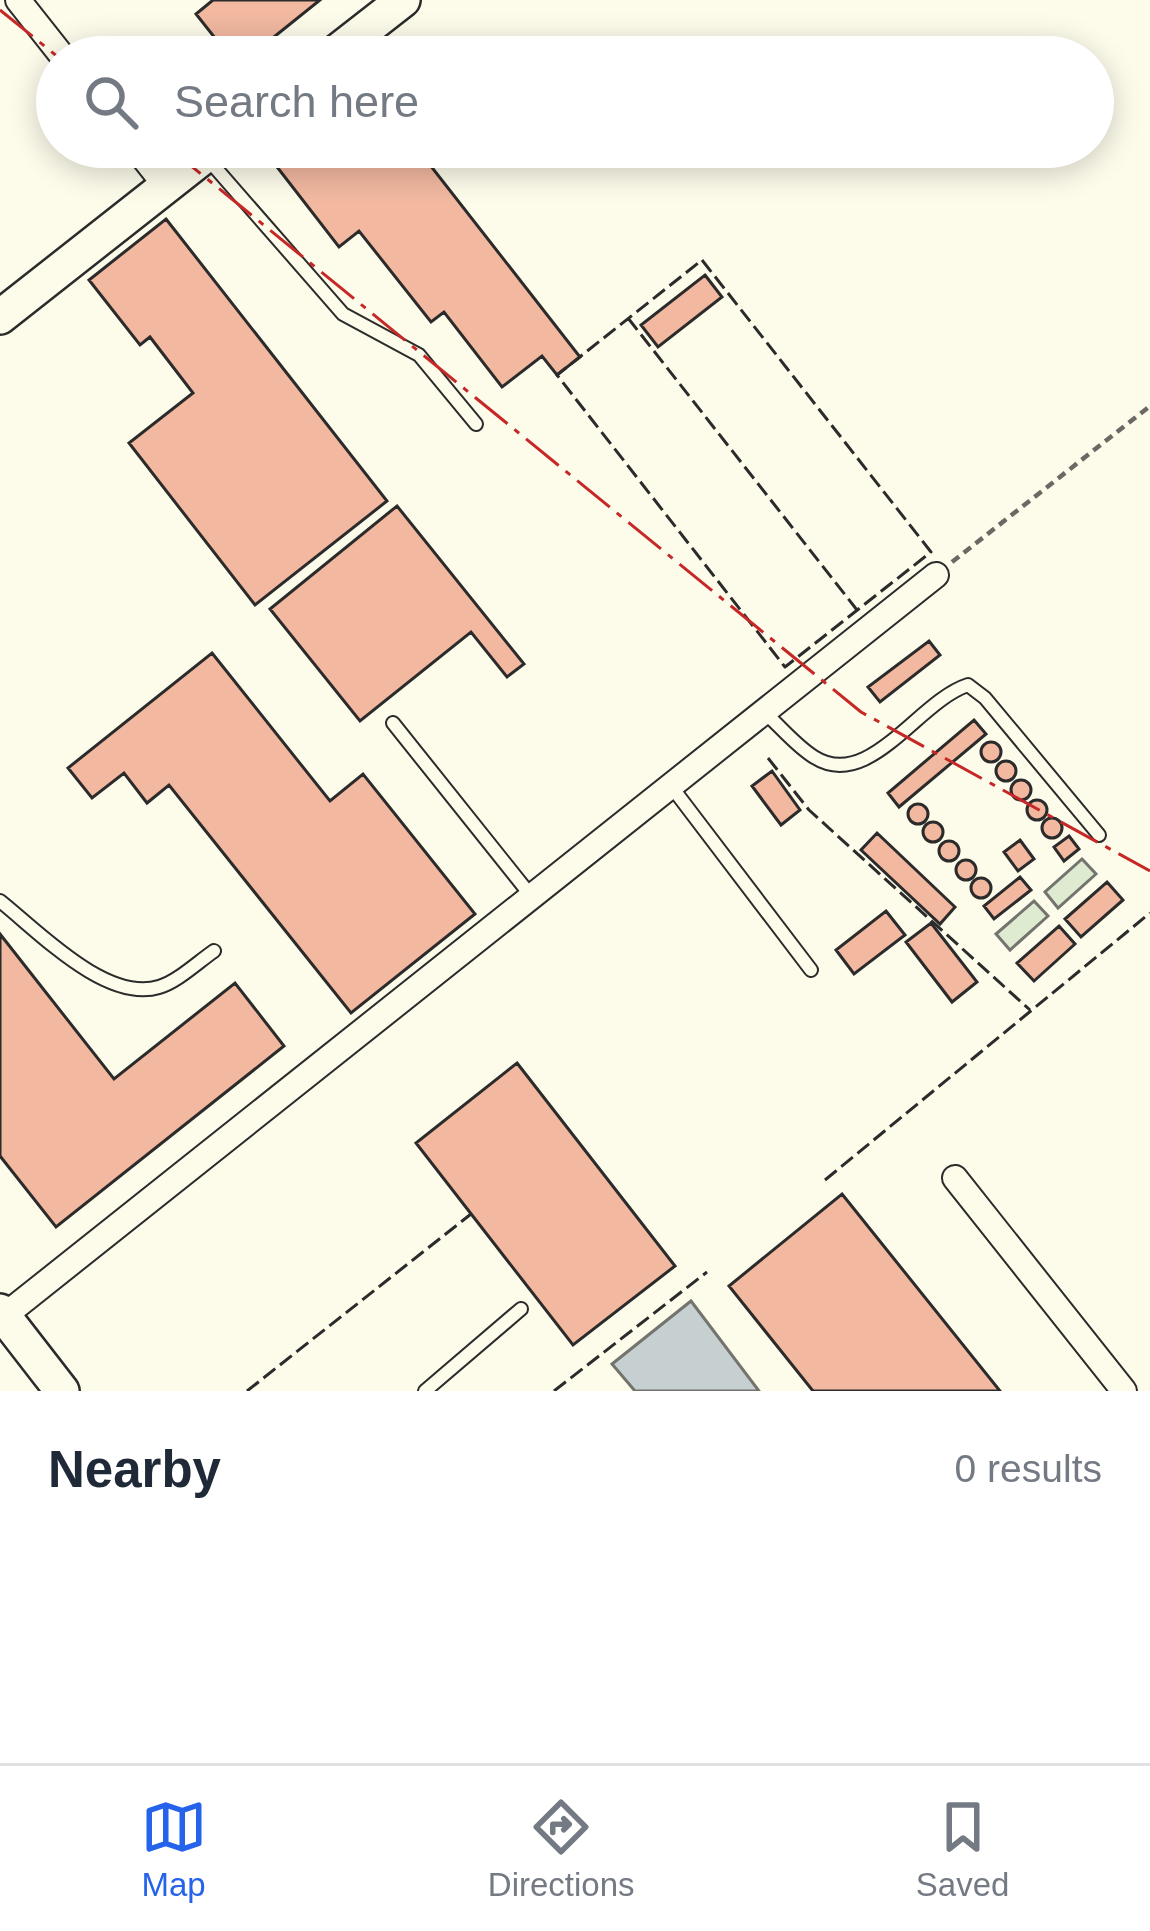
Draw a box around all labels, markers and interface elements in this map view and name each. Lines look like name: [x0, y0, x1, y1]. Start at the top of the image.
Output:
search box: [36, 36, 1114, 168]
icon: search: [78, 69, 144, 135]
text: Search here: [174, 76, 419, 127]
text: Nearby: [48, 1441, 221, 1498]
text: 0 results: [955, 1447, 1102, 1490]
tab: Map: [141, 1794, 207, 1904]
tab: Directions: [488, 1794, 635, 1904]
tab: Saved: [916, 1794, 1009, 1904]

